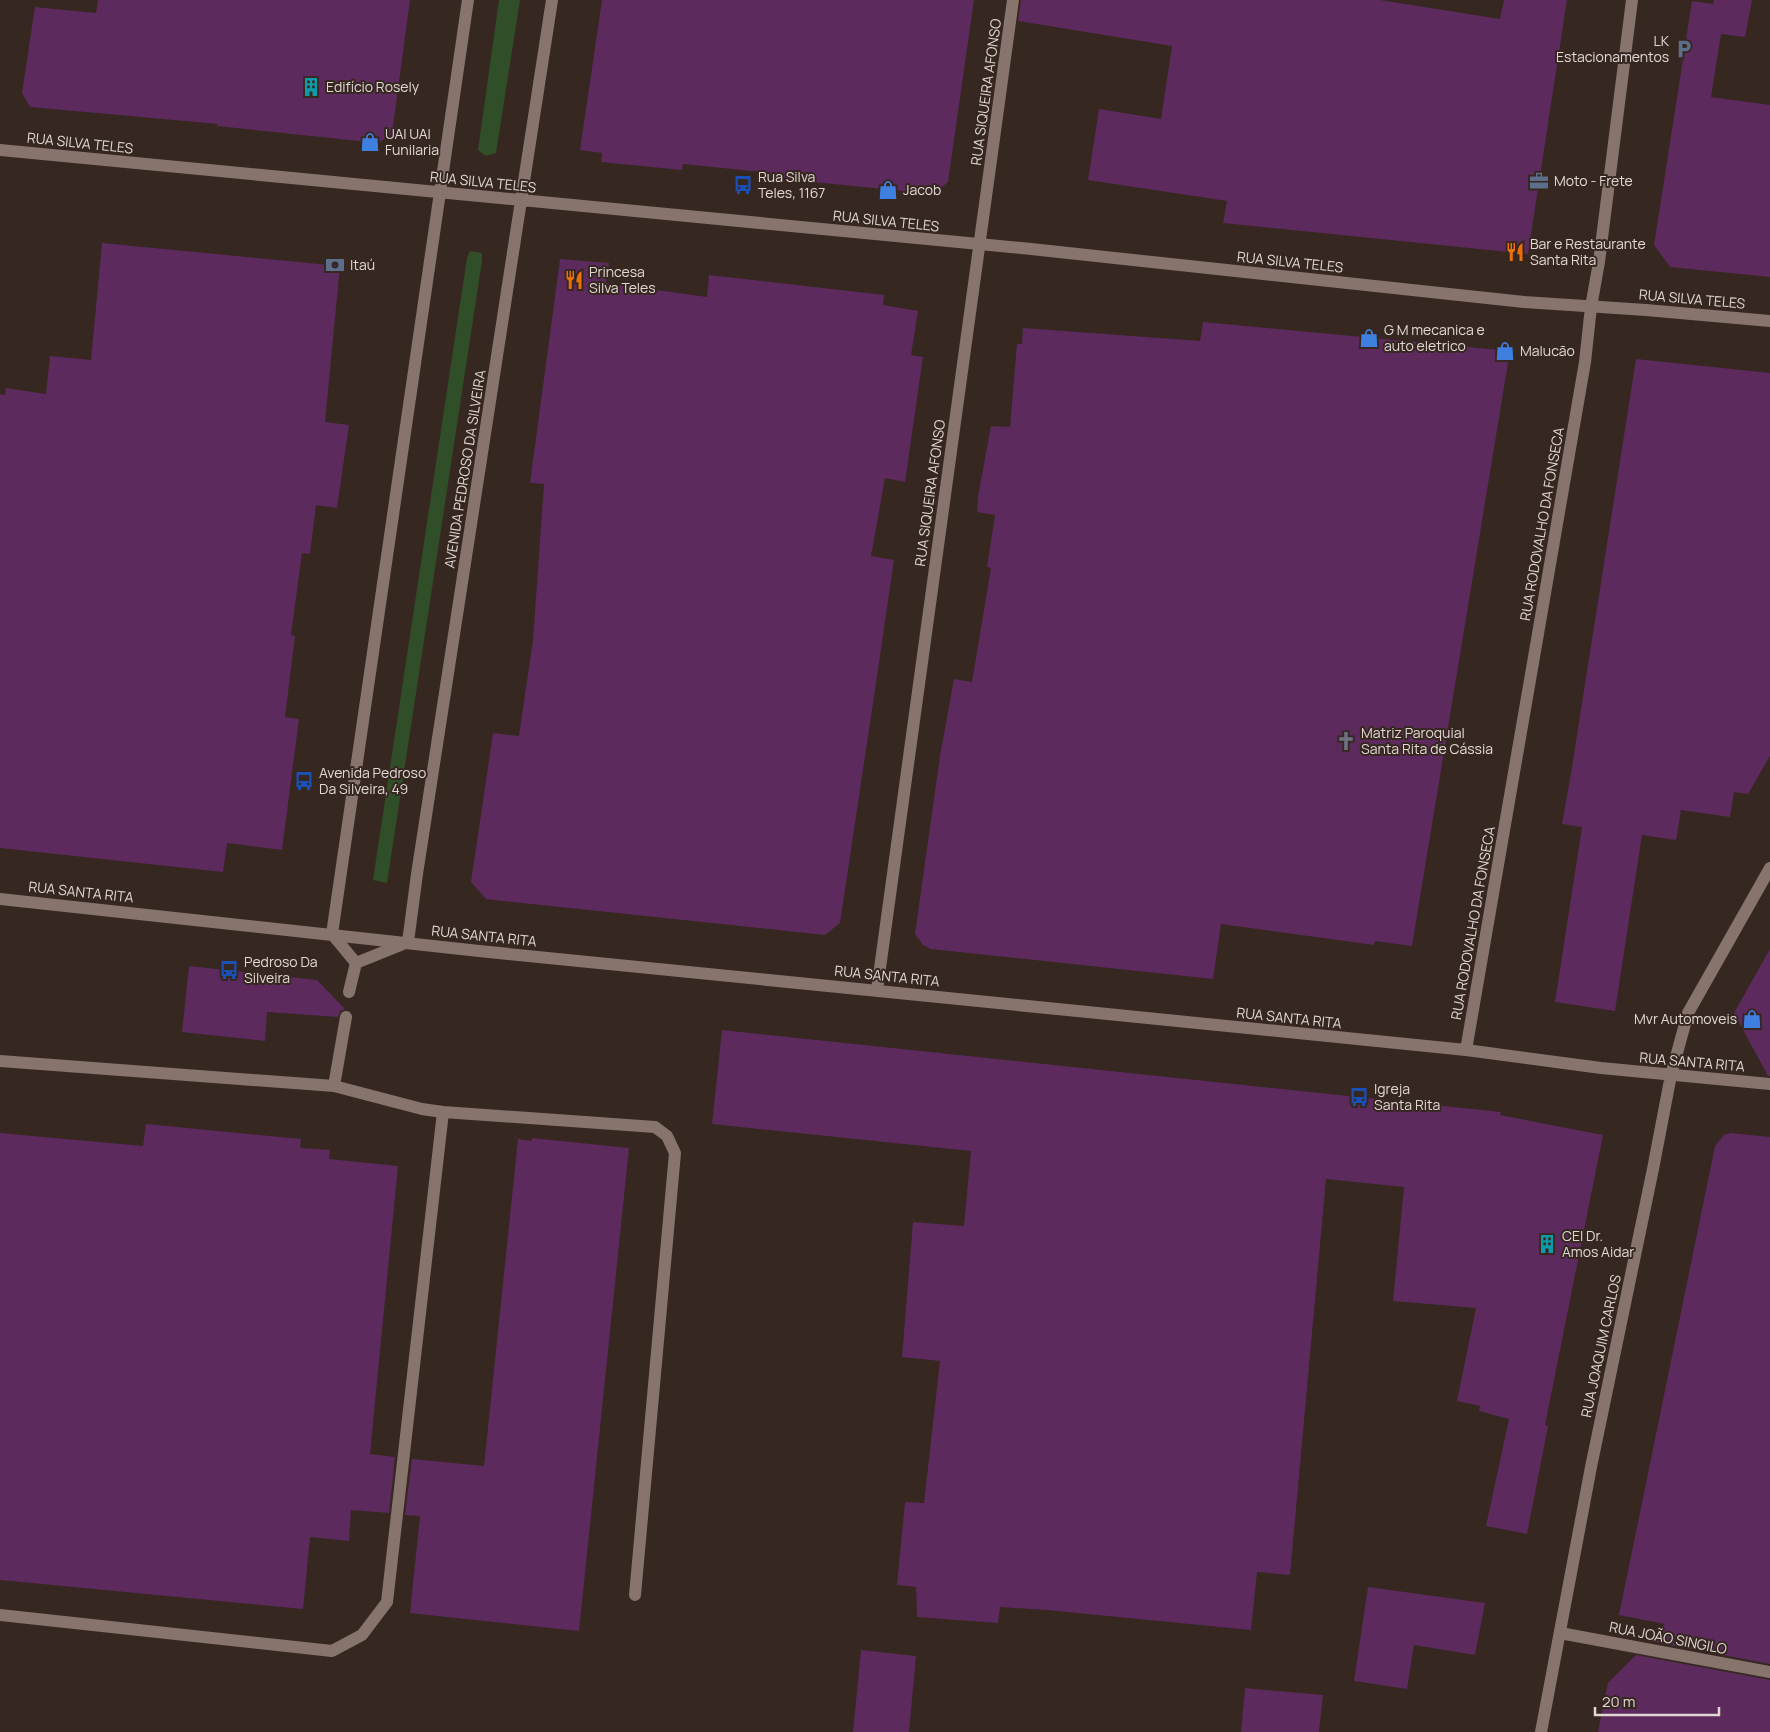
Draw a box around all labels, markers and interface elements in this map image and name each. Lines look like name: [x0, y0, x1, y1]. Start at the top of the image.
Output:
street label: RUA SIQUEIRA AFONSO: [966, 17, 1005, 166]
place label: LK Estacionamentos: [1556, 31, 1670, 66]
parking icon: LK Estacionamentos: [1673, 38, 1695, 60]
building icon: Edifício Rosely: [300, 76, 322, 98]
place label: Edifício Rosely: [326, 77, 420, 96]
place label: UAI UAI Funilaria: [385, 124, 439, 159]
street label: RUA SILVA TELES: [26, 127, 134, 158]
shop icon: UAI UAI Funilaria: [359, 131, 381, 153]
street label: RUA SILVA TELES: [429, 166, 537, 197]
place label: Rua Silva Teles, 1167: [758, 167, 825, 202]
office icon: Moto - Frete: [1528, 170, 1550, 192]
place label: Moto - Frete: [1554, 171, 1633, 190]
bus stop icon: Rua Silva Teles, 1167: [732, 174, 754, 196]
shop icon: Jacob: [877, 179, 899, 201]
place label: Jacob: [903, 180, 941, 199]
street label: RUA SILVA TELES: [832, 205, 940, 236]
place label: Bar e Restaurante Santa Rita: [1530, 234, 1646, 269]
restaurant icon: Bar e Restaurante Santa Rita: [1504, 241, 1526, 263]
street label: RUA SILVA TELES: [1236, 246, 1344, 277]
bank icon: Itaú: [324, 254, 346, 276]
place label: Itaú: [350, 255, 375, 274]
place label: Princesa Silva Teles: [589, 262, 656, 297]
restaurant icon: Princesa Silva Teles: [563, 269, 585, 291]
street label: RUA SILVA TELES: [1638, 284, 1746, 313]
place label: G M mecanica e auto eletrico: [1384, 320, 1485, 355]
shop icon: G M mecanica e auto eletrico: [1358, 327, 1380, 349]
shop icon: Malucão: [1494, 340, 1516, 362]
place label: Malucão: [1520, 341, 1575, 360]
street label: AVENIDA PEDROSO DA SILVEIRA: [439, 368, 490, 569]
street label: RUA SIQUEIRA AFONSO: [910, 418, 949, 567]
street label: RUA RODOVALHO DA FONSECA: [1515, 425, 1568, 622]
place label: Matriz Paroquial Santa Rita de Cássia: [1361, 723, 1493, 758]
church icon: Matriz Paroquial Santa Rita de Cássia: [1335, 730, 1357, 752]
place label: Avenida Pedroso Da Silveira, 49: [319, 763, 426, 798]
bus stop icon: Avenida Pedroso Da Silveira, 49: [293, 770, 315, 792]
street label: RUA RODOVALHO DA FONSECA: [1446, 824, 1499, 1021]
street label: RUA SANTA RITA: [27, 877, 135, 906]
street label: RUA SANTA RITA: [430, 921, 538, 950]
place label: Pedroso Da Silveira: [244, 952, 318, 987]
bus stop icon: Pedroso Da Silveira: [218, 959, 240, 981]
street label: RUA SANTA RITA: [833, 961, 941, 990]
street label: RUA SANTA RITA: [1235, 1003, 1343, 1032]
shop icon: Mvr Automoveis: [1741, 1008, 1763, 1030]
place label: Mvr Automoveis: [1634, 1009, 1737, 1028]
street label: RUA SANTA RITA: [1639, 1047, 1746, 1076]
place label: Igreja Santa Rita: [1374, 1079, 1440, 1114]
bus stop icon: Igreja Santa Rita: [1348, 1086, 1370, 1108]
place label: CEI Dr. Amos Aidar: [1562, 1226, 1634, 1261]
building icon: CEI Dr. Amos Aidar: [1536, 1233, 1558, 1255]
street label: RUA JOAQUIM CARLOS: [1576, 1272, 1625, 1419]
street label: RUA JOÃO SINGILO: [1608, 1617, 1729, 1658]
scale bar: [1595, 1684, 1719, 1716]
text: 20 m: [1602, 1691, 1635, 1712]

